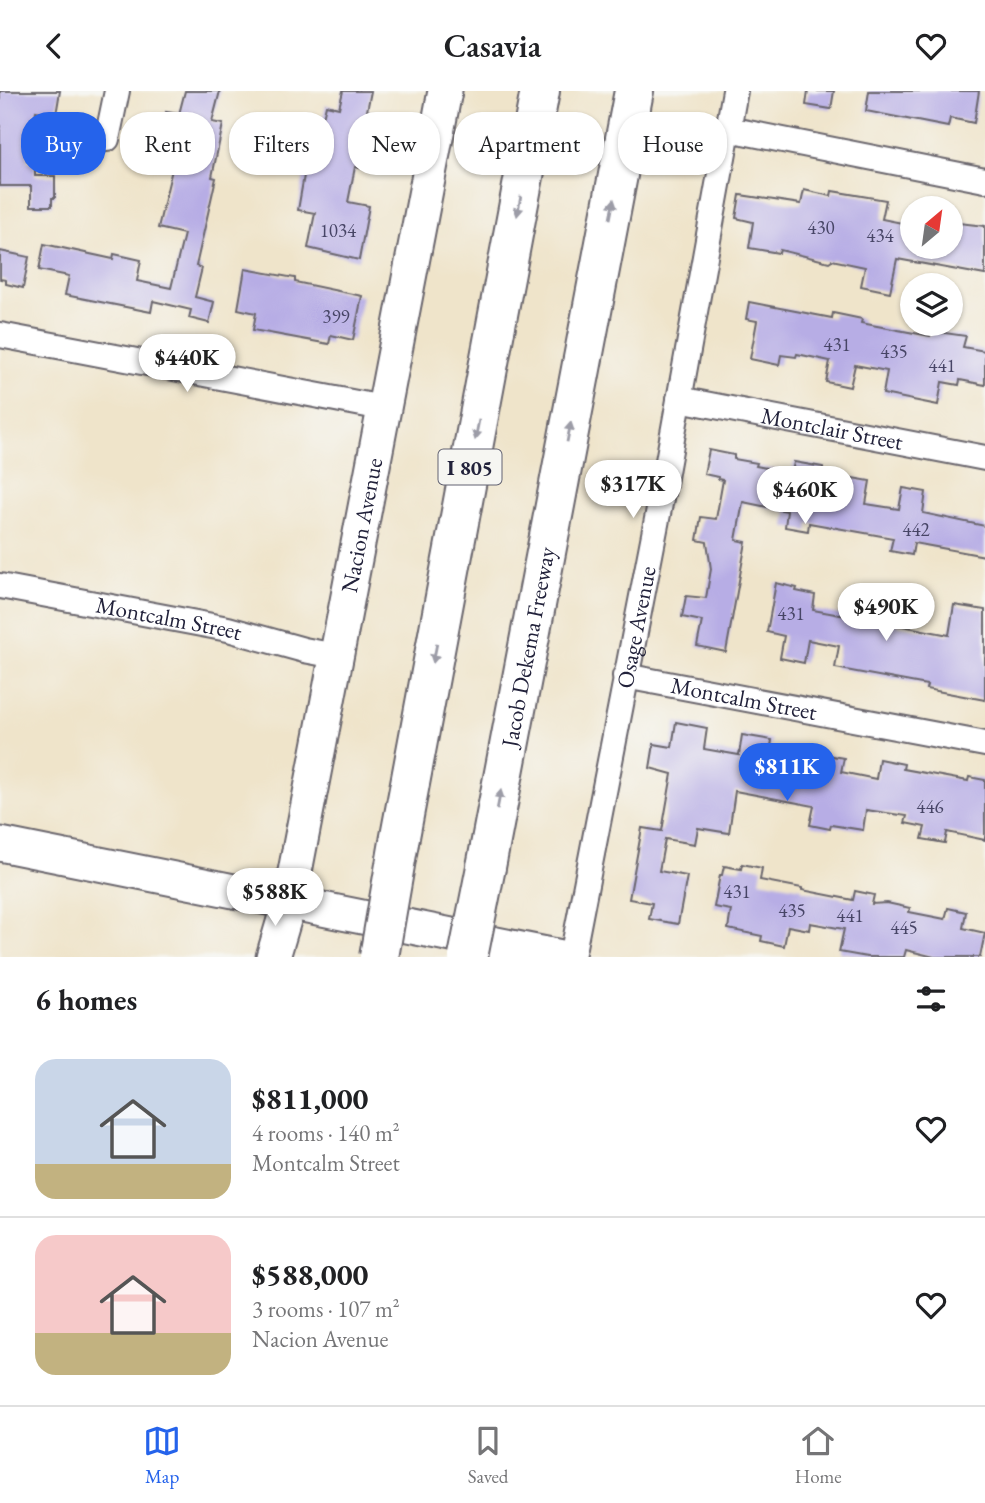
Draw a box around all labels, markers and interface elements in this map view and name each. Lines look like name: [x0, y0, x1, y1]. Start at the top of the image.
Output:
text: Casavia: [444, 25, 541, 67]
icon: back: [35, 27, 73, 65]
icon: heart: [912, 27, 950, 65]
chip: Buy: [21, 112, 106, 175]
chip: Rent: [120, 112, 215, 175]
chip: Filters: [229, 112, 334, 175]
chip: New: [348, 112, 440, 175]
chip: Apartment: [454, 112, 604, 175]
chip: House: [618, 112, 727, 175]
one-way arrow: [513, 195, 524, 217]
north arrow: [900, 196, 962, 259]
map controls: [900, 196, 963, 336]
one-way arrow: [607, 198, 618, 220]
house number: 430: [807, 215, 835, 240]
house number: 1034: [320, 218, 357, 243]
house number: 434: [866, 223, 895, 248]
button: layers: [900, 273, 963, 336]
house number: 399: [322, 304, 350, 329]
house number: 431: [823, 332, 851, 357]
pin: $440K: [138, 335, 236, 394]
house number: 435: [880, 339, 908, 364]
text: $440K: [155, 342, 219, 372]
house number: 441: [928, 353, 956, 378]
street label: Montclair Street: [759, 400, 906, 457]
one-way arrow: [471, 419, 482, 441]
one-way arrow: [564, 421, 575, 443]
road number: I 805: [438, 449, 502, 485]
street label: Nacion Avenue: [334, 455, 389, 595]
pin: $317K: [584, 461, 682, 520]
pin: $460K: [756, 467, 854, 526]
text: $317K: [601, 468, 665, 498]
text: $460K: [773, 474, 837, 504]
house number: 442: [902, 517, 930, 542]
street label: Jacob Dekema Freeway: [494, 543, 562, 752]
street label: Osage Avenue: [609, 563, 663, 691]
pin: $490K: [837, 583, 935, 643]
street label: Montcalm Street: [94, 589, 246, 647]
text: $490K: [854, 591, 918, 621]
house number: 431: [777, 601, 805, 626]
one-way arrow: [429, 642, 440, 664]
street label: Montcalm Street: [668, 670, 820, 727]
pin: $811K: [738, 743, 836, 803]
text: $811K: [755, 751, 819, 781]
one-way arrow: [494, 789, 505, 811]
house number: 446: [916, 794, 944, 819]
pin: $588K: [226, 869, 324, 928]
text: $588K: [243, 876, 307, 906]
house number: 431: [723, 879, 751, 904]
house number: 435: [778, 898, 806, 923]
house number: 441: [836, 903, 864, 928]
house number: 445: [890, 915, 918, 940]
text: 6 homes: [35, 980, 137, 1019]
icon: filters: [912, 980, 950, 1018]
text: $811,000: [252, 1079, 368, 1118]
icon: home: [91, 1087, 175, 1171]
icon: heart: [912, 1110, 950, 1148]
text: 4 rooms · 140 m²: [252, 1118, 400, 1148]
text: Montcalm Street: [252, 1148, 400, 1178]
text: $588,000: [252, 1255, 368, 1294]
icon: home: [91, 1263, 175, 1347]
icon: heart: [912, 1286, 950, 1324]
text: 3 rooms · 107 m²: [252, 1294, 400, 1324]
text: Nacion Avenue: [252, 1324, 389, 1354]
tab: Map: [143, 1422, 181, 1489]
tab: Saved: [468, 1422, 508, 1489]
tab: Home: [795, 1422, 842, 1489]

